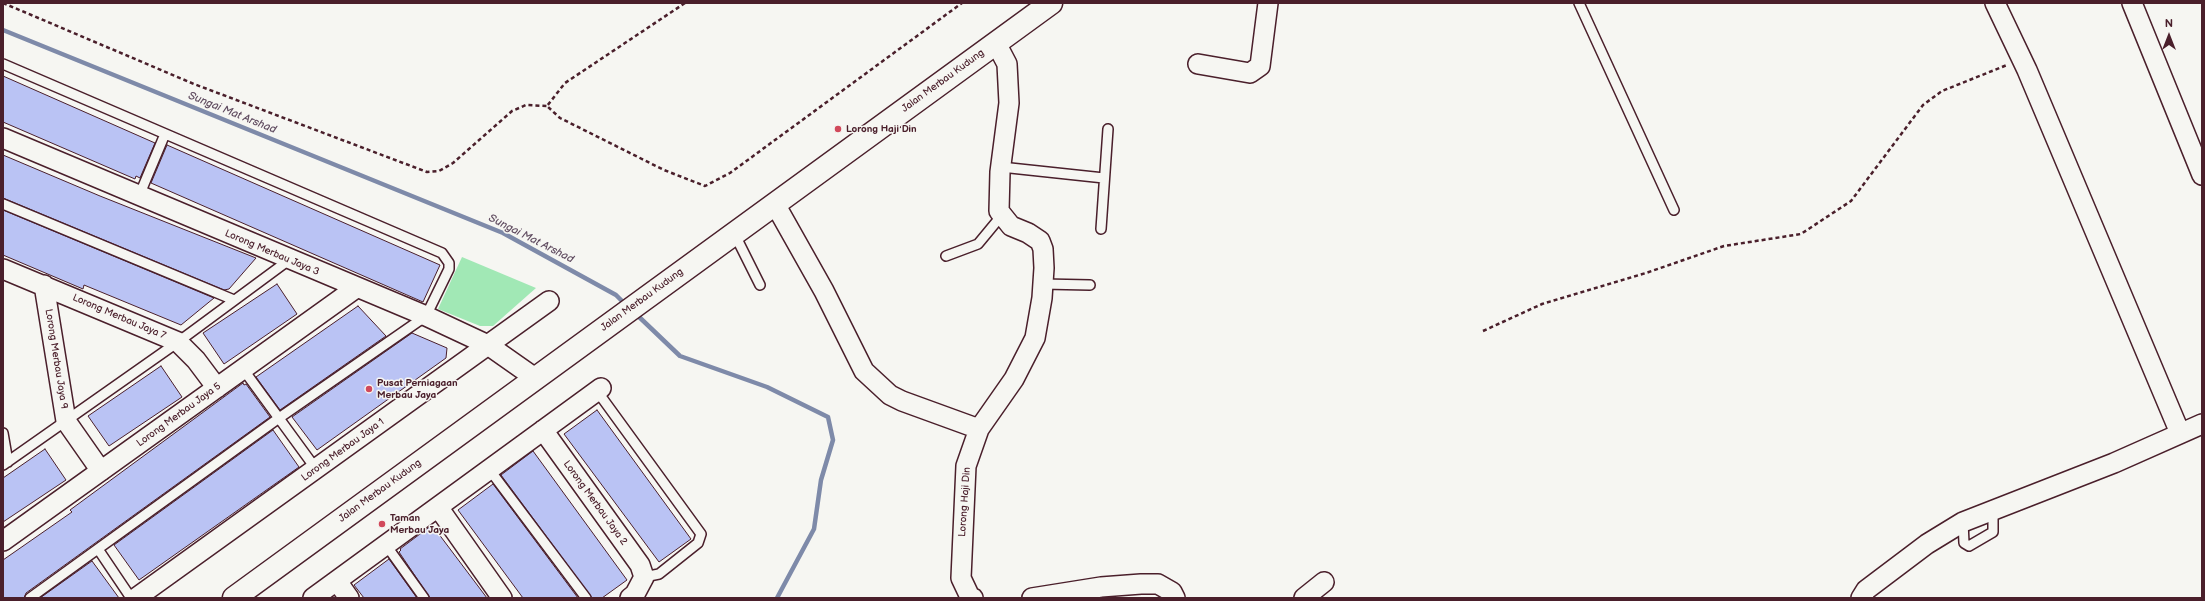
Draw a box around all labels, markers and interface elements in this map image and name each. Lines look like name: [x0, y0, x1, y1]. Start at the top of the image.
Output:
north arrow: [2149, 16, 2189, 56]
text: N: [2165, 17, 2173, 30]
street label: Jalan Merbau Kudung: [899, 47, 987, 115]
water label: Sungai Mat Arshad: [186, 89, 278, 137]
place label: Lorong Haji Din: [846, 123, 917, 135]
marker: Lorong Haji Din: [833, 124, 843, 134]
water label: Sungai Mat Arshad: [486, 212, 576, 266]
street label: Lorong Merbau Jaya 3: [223, 228, 321, 278]
street label: Jalan Merbau Kudung: [598, 266, 686, 334]
street label: Lorong Merbau Jaya 7: [71, 292, 167, 342]
street label: Lorong Merbau Jaya 9: [42, 308, 70, 410]
place label: Pusat Perniagaan Merbau Jaya: [377, 377, 458, 400]
street label: Lorong Merbau Jaya 5: [135, 380, 223, 450]
marker: Pusat Perniagaan Merbau Jaya: [364, 384, 374, 394]
street label: Lorong Merbau Jaya 1: [299, 416, 387, 484]
street label: Jalan Merbau Kudung: [336, 457, 424, 525]
street label: Lorong Merbau Jaya 2: [560, 459, 630, 547]
street label: Lorong Haji Din: [957, 467, 973, 537]
place label: Taman Merbau Jaya: [390, 512, 449, 536]
marker: Taman Merbau Jaya: [377, 519, 387, 529]

